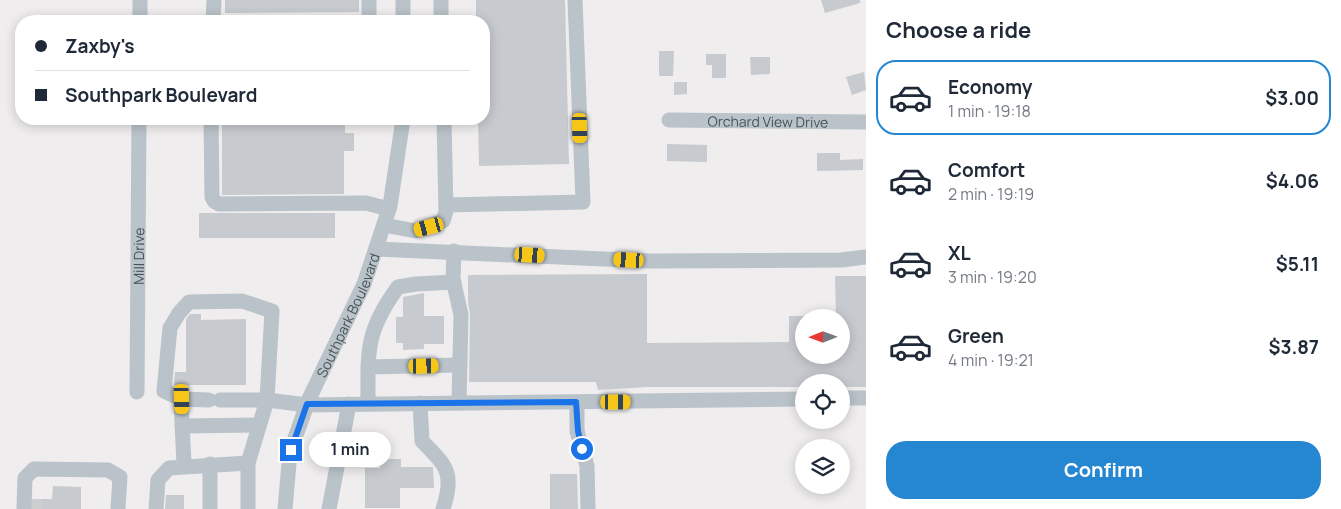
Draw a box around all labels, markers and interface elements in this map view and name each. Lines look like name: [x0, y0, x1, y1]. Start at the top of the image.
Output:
text: Choose a ride: [886, 15, 1031, 45]
text: Zaxby's: [65, 33, 134, 59]
text: Economy: [948, 74, 1032, 100]
icon: car: [888, 75, 933, 120]
text: Southpark Boulevard: [65, 82, 257, 108]
text: $3.00: [1265, 85, 1319, 111]
text: 1 min · 19:18: [948, 100, 1031, 122]
street label: Orchard View Drive: [708, 111, 828, 131]
car: [571, 113, 588, 143]
text: Comfort: [948, 157, 1025, 183]
icon: car: [888, 158, 933, 203]
text: $4.06: [1266, 168, 1319, 194]
text: 2 min · 19:19: [948, 183, 1034, 205]
car: [412, 216, 445, 238]
street label: Mill Drive: [128, 227, 148, 285]
text: XL: [948, 240, 971, 266]
icon: car: [888, 241, 933, 286]
car: [514, 247, 545, 263]
street label: Southpark Boulevard: [311, 251, 383, 380]
text: $5.11: [1276, 251, 1319, 277]
car: [613, 252, 644, 268]
text: 3 min · 19:20: [948, 266, 1037, 288]
north arrow: [795, 309, 850, 364]
map controls: [795, 309, 850, 494]
text: Green: [948, 323, 1004, 349]
icon: car: [888, 324, 933, 369]
text: $3.87: [1268, 334, 1319, 360]
text: 4 min · 19:21: [948, 349, 1034, 371]
car: [408, 358, 439, 374]
button: locate: [795, 374, 850, 429]
car: [173, 384, 190, 414]
car: [601, 395, 631, 410]
callout: 1 min: [308, 432, 391, 468]
text: 1 min: [330, 438, 370, 460]
route start: [571, 438, 593, 460]
route end: [280, 439, 302, 461]
button: layers: [795, 439, 850, 494]
button: Confirm: [886, 441, 1321, 499]

